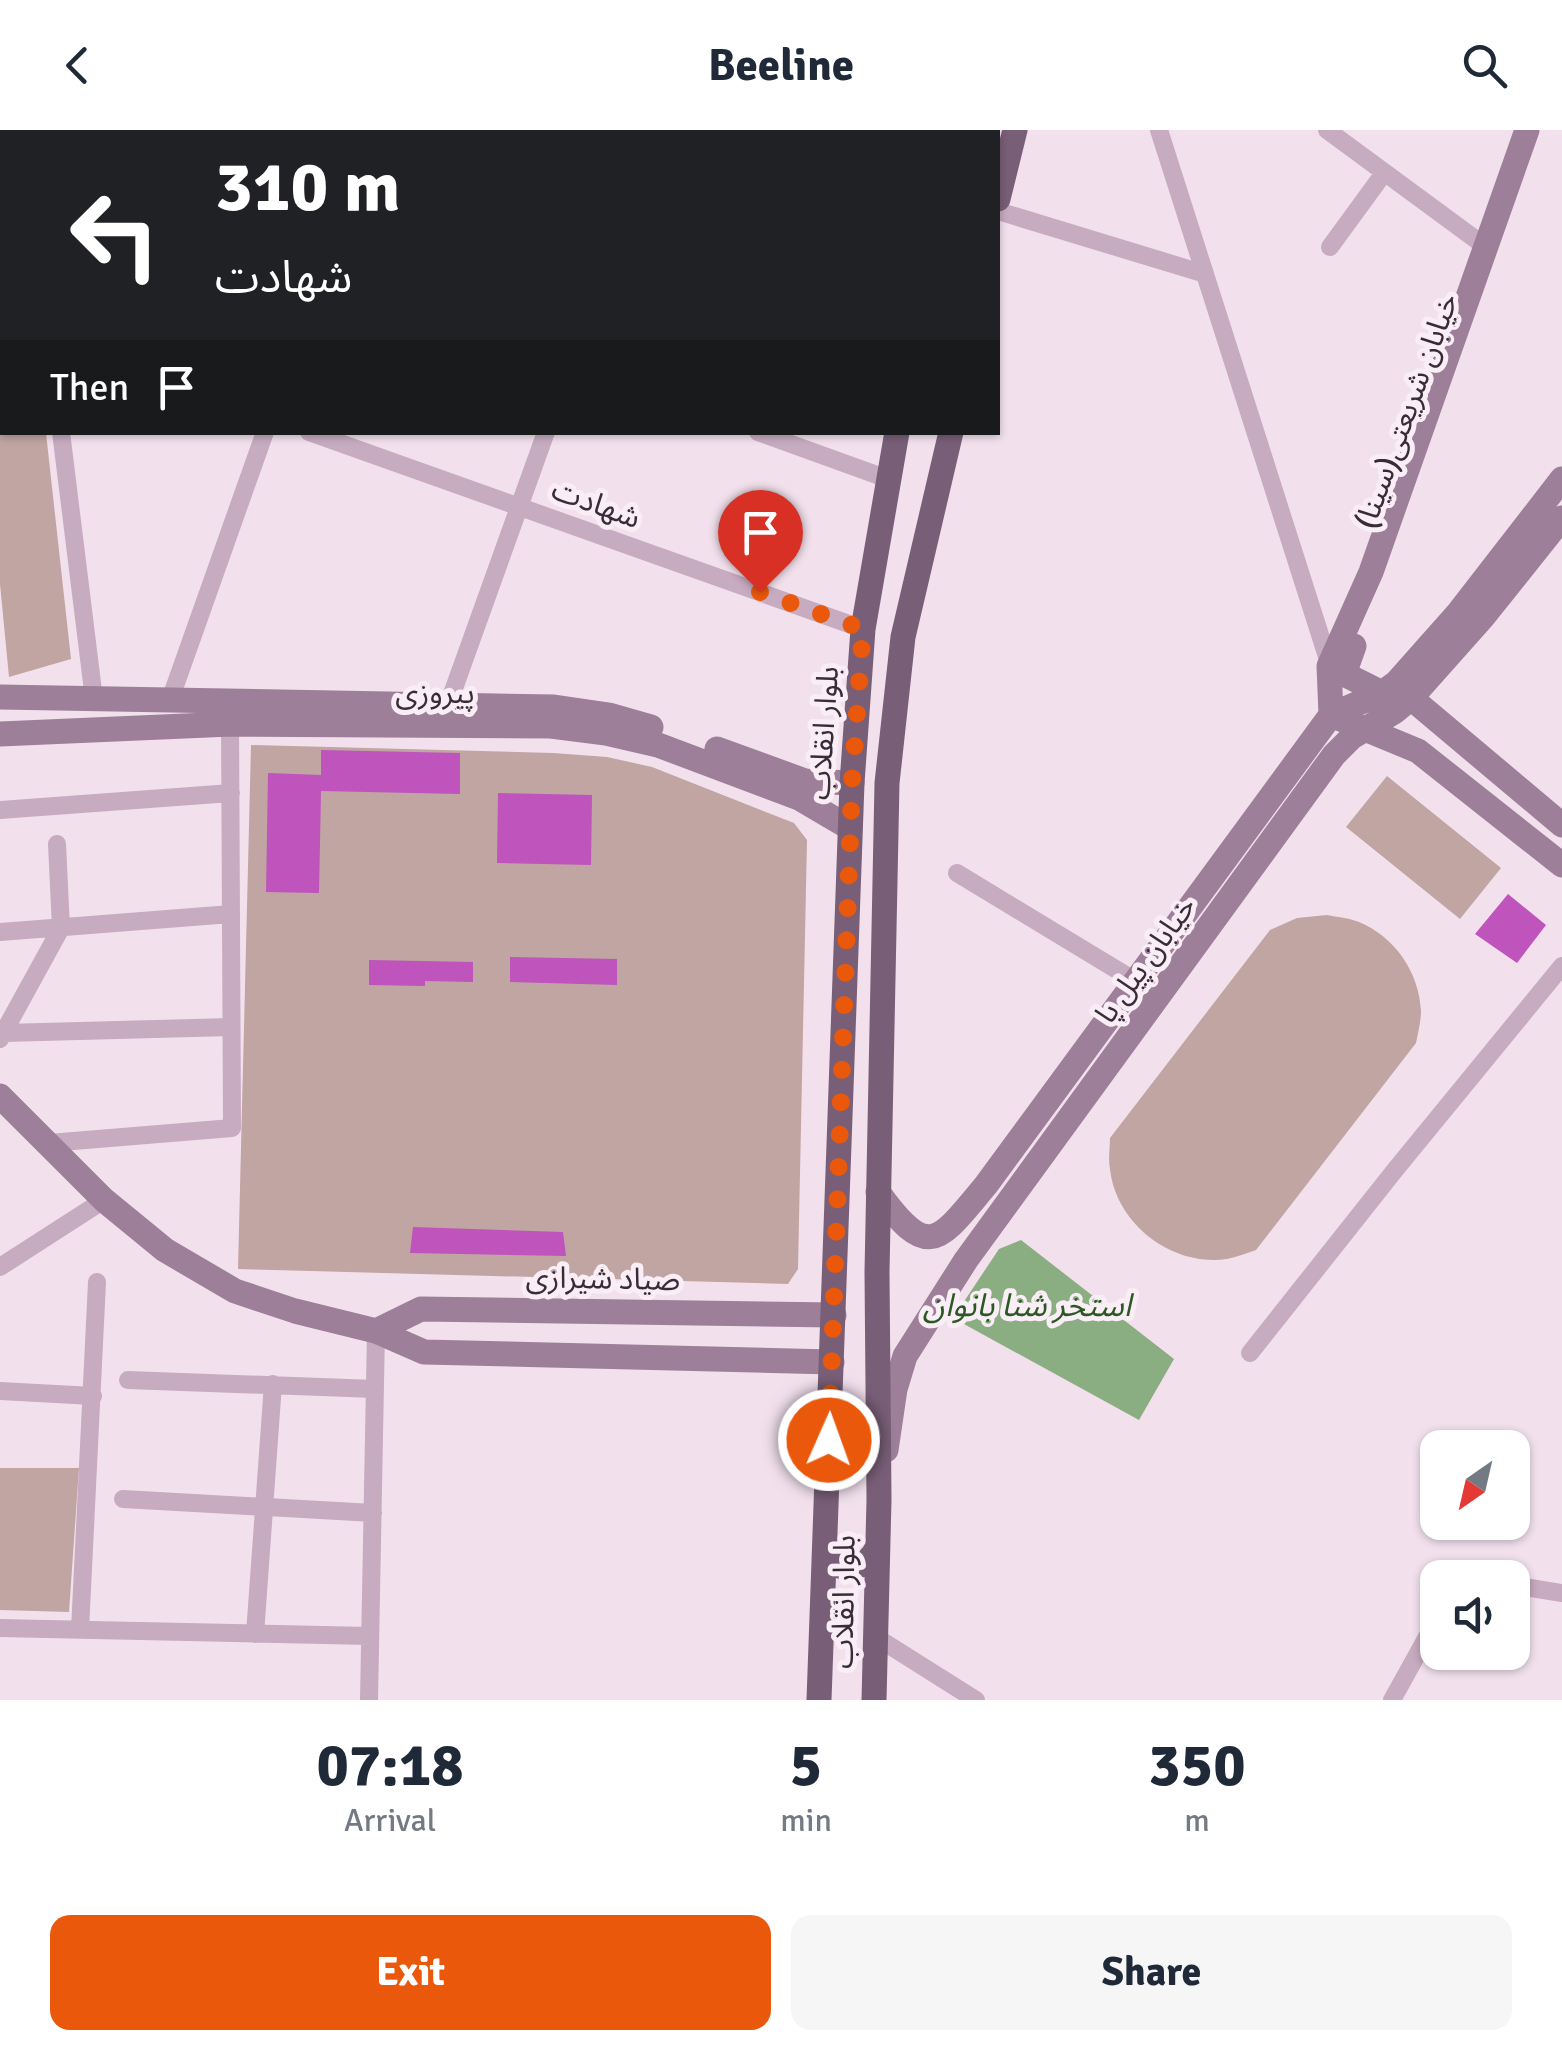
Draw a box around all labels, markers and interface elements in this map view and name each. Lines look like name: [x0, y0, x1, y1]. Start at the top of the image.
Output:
icon: back: [50, 38, 105, 93]
text: Beeline: [708, 38, 854, 93]
icon: search: [1457, 38, 1512, 93]
text: 310 m: [215, 144, 400, 230]
icon: left: [50, 170, 180, 300]
text: شهادت: [215, 250, 352, 305]
street label: خیابان شریعتی(سینا): [1347, 288, 1467, 534]
icon: arrive: [149, 360, 204, 415]
text: Then: [50, 364, 129, 411]
street label: شهادت: [547, 471, 645, 537]
pin: [718, 490, 803, 593]
icon: arrive: [733, 505, 788, 560]
street label: بلوار انقلاب: [801, 665, 847, 801]
street label: پیروزی: [395, 675, 475, 712]
street label: خیابان پیل پا: [1088, 889, 1205, 1031]
street label: صیاد شیرازی: [525, 1259, 681, 1299]
water label: استخر شنا بانوان: [923, 1286, 1135, 1325]
position arrow: [777, 1388, 881, 1492]
north arrow: [1420, 1430, 1530, 1540]
map controls: [1420, 1430, 1530, 1670]
street label: بلوار انقلاب: [824, 1535, 864, 1669]
button: sound: [1420, 1560, 1530, 1670]
text: 07:18: [316, 1729, 464, 1803]
text: 5: [790, 1729, 822, 1803]
text: 350: [1148, 1729, 1246, 1803]
text: Arrival: [344, 1801, 436, 1840]
text: min: [780, 1801, 832, 1840]
text: m: [1184, 1801, 1210, 1840]
button: Exit: [50, 1915, 771, 2030]
button: Share: [791, 1915, 1512, 2030]

